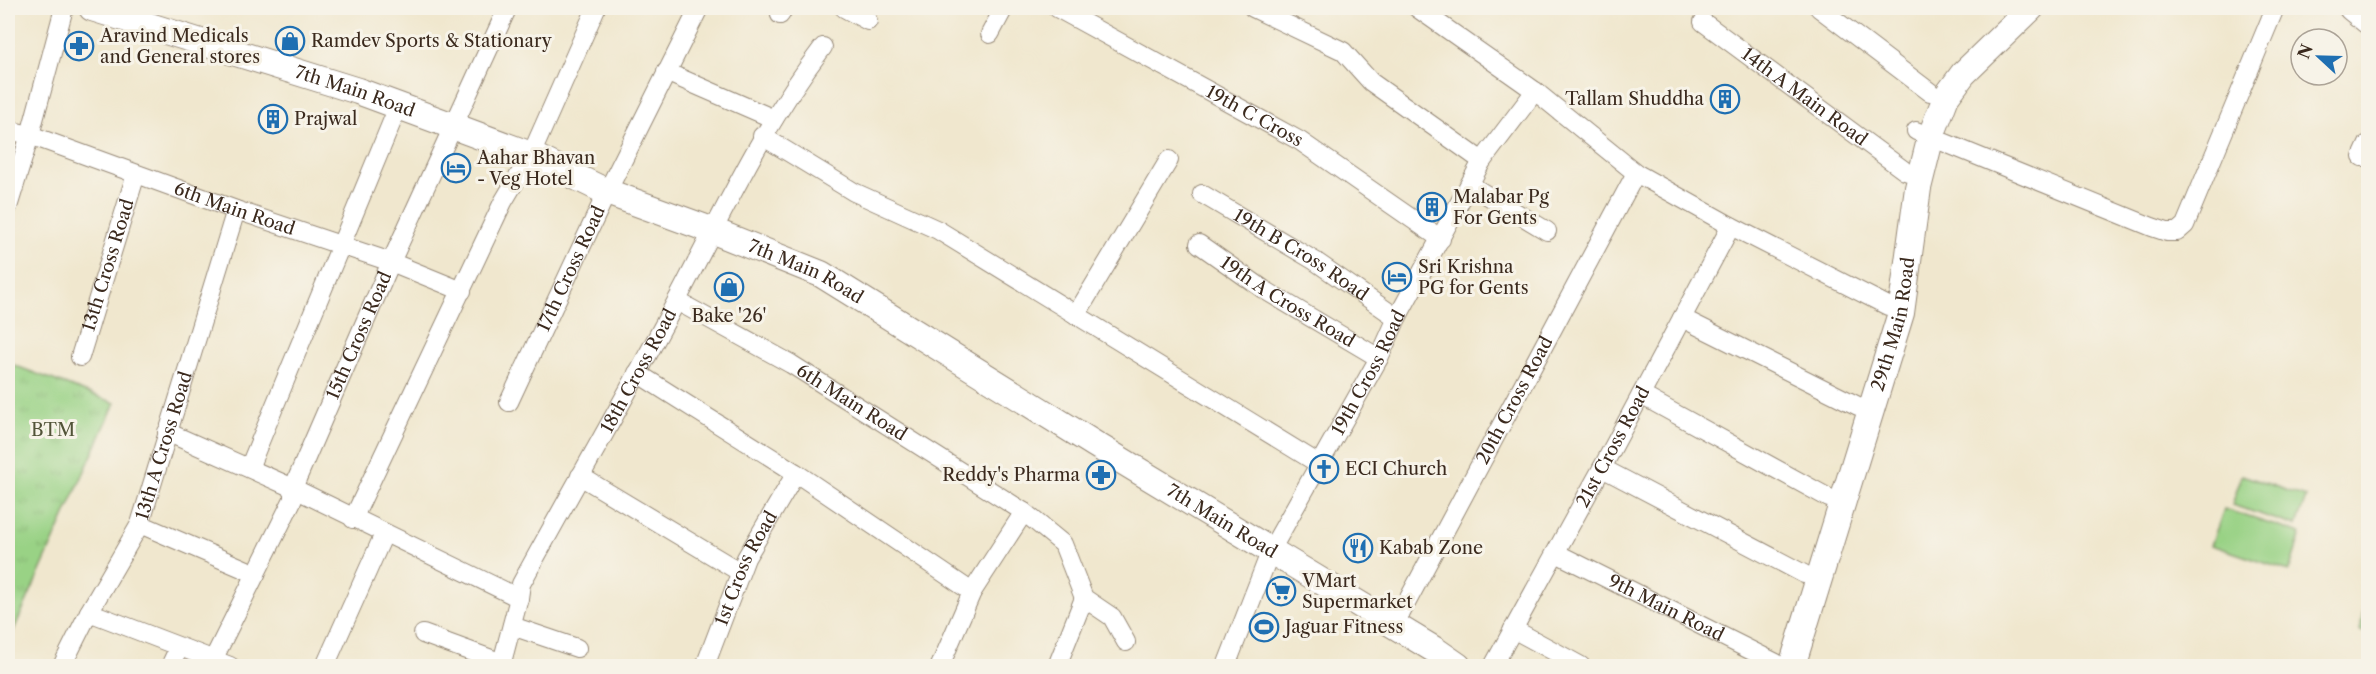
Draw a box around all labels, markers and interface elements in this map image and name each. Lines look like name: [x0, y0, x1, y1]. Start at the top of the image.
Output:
place label: Aravind Medicals and General stores: [99, 25, 260, 68]
shop icon: Ramdev Sports & Stationary: [274, 25, 306, 57]
north arrow: [2289, 27, 2349, 87]
pharmacy icon: Aravind Medicals and General stores: [63, 30, 95, 62]
place label: Ramdev Sports & Stationary: [311, 30, 553, 52]
text: N: [2293, 41, 2317, 62]
street label: 14th A Main Road: [1737, 43, 1872, 150]
street label: 7th Main Road: [293, 61, 418, 122]
street label: 19th C Cross: [1202, 81, 1307, 151]
building icon: Tallam Shuddha: [1709, 83, 1741, 115]
place label: Tallam Shuddha: [1565, 88, 1705, 110]
building icon: Prajwal: [257, 103, 289, 135]
place label: Prajwal: [294, 108, 357, 130]
place label: Aahar Bhavan - Veg Hotel: [476, 147, 595, 190]
hotel icon: Aahar Bhavan - Veg Hotel: [440, 152, 472, 184]
street label: 6th Main Road: [171, 177, 298, 240]
place label: Malabar Pg For Gents: [1453, 186, 1549, 229]
building icon: Malabar Pg For Gents: [1416, 191, 1448, 223]
street label: 13th Cross Road: [77, 196, 139, 334]
street label: 17th Cross Road: [532, 202, 610, 335]
street label: 19th B Cross Road: [1229, 204, 1372, 306]
street label: 7th Main Road: [745, 235, 867, 309]
street label: 19th A Cross Road: [1216, 251, 1359, 352]
place label: Sri Krishna PG for Gents: [1418, 256, 1529, 299]
street label: 29th Main Road: [1867, 256, 1919, 394]
hotel icon: Sri Krishna PG for Gents: [1381, 261, 1413, 293]
street label: 15th Cross Road: [322, 268, 397, 403]
shop icon: Bake '26': [713, 271, 745, 303]
street label: 18th Cross Road: [596, 305, 681, 437]
place label: Bake '26': [692, 305, 766, 327]
street label: 19th Cross Road: [1327, 306, 1410, 439]
street label: 20th Cross Road: [1472, 333, 1558, 468]
street label: 6th Main Road: [792, 359, 911, 446]
street label: 13th A Cross Road: [131, 369, 197, 523]
street label: 21st Cross Road: [1572, 382, 1655, 511]
park label: BTM: [31, 419, 75, 441]
church icon: ECI Church: [1308, 453, 1340, 485]
place label: ECI Church: [1345, 458, 1447, 480]
pharmacy icon: Reddy's Pharma: [1085, 459, 1117, 491]
place label: Reddy's Pharma: [942, 464, 1080, 486]
street label: 7th Main Road: [1163, 479, 1281, 563]
street label: 1st Cross Road: [710, 507, 782, 629]
restaurant icon: Kabab Zone: [1342, 532, 1374, 564]
place label: Kabab Zone: [1379, 537, 1483, 559]
place label: VMart Supermarket: [1301, 570, 1413, 613]
street label: 9th Main Road: [1604, 570, 1728, 646]
supermarket icon: VMart Supermarket: [1265, 575, 1297, 607]
sports icon: Jaguar Fitness: [1248, 611, 1280, 643]
place label: Jaguar Fitness: [1282, 616, 1403, 638]

